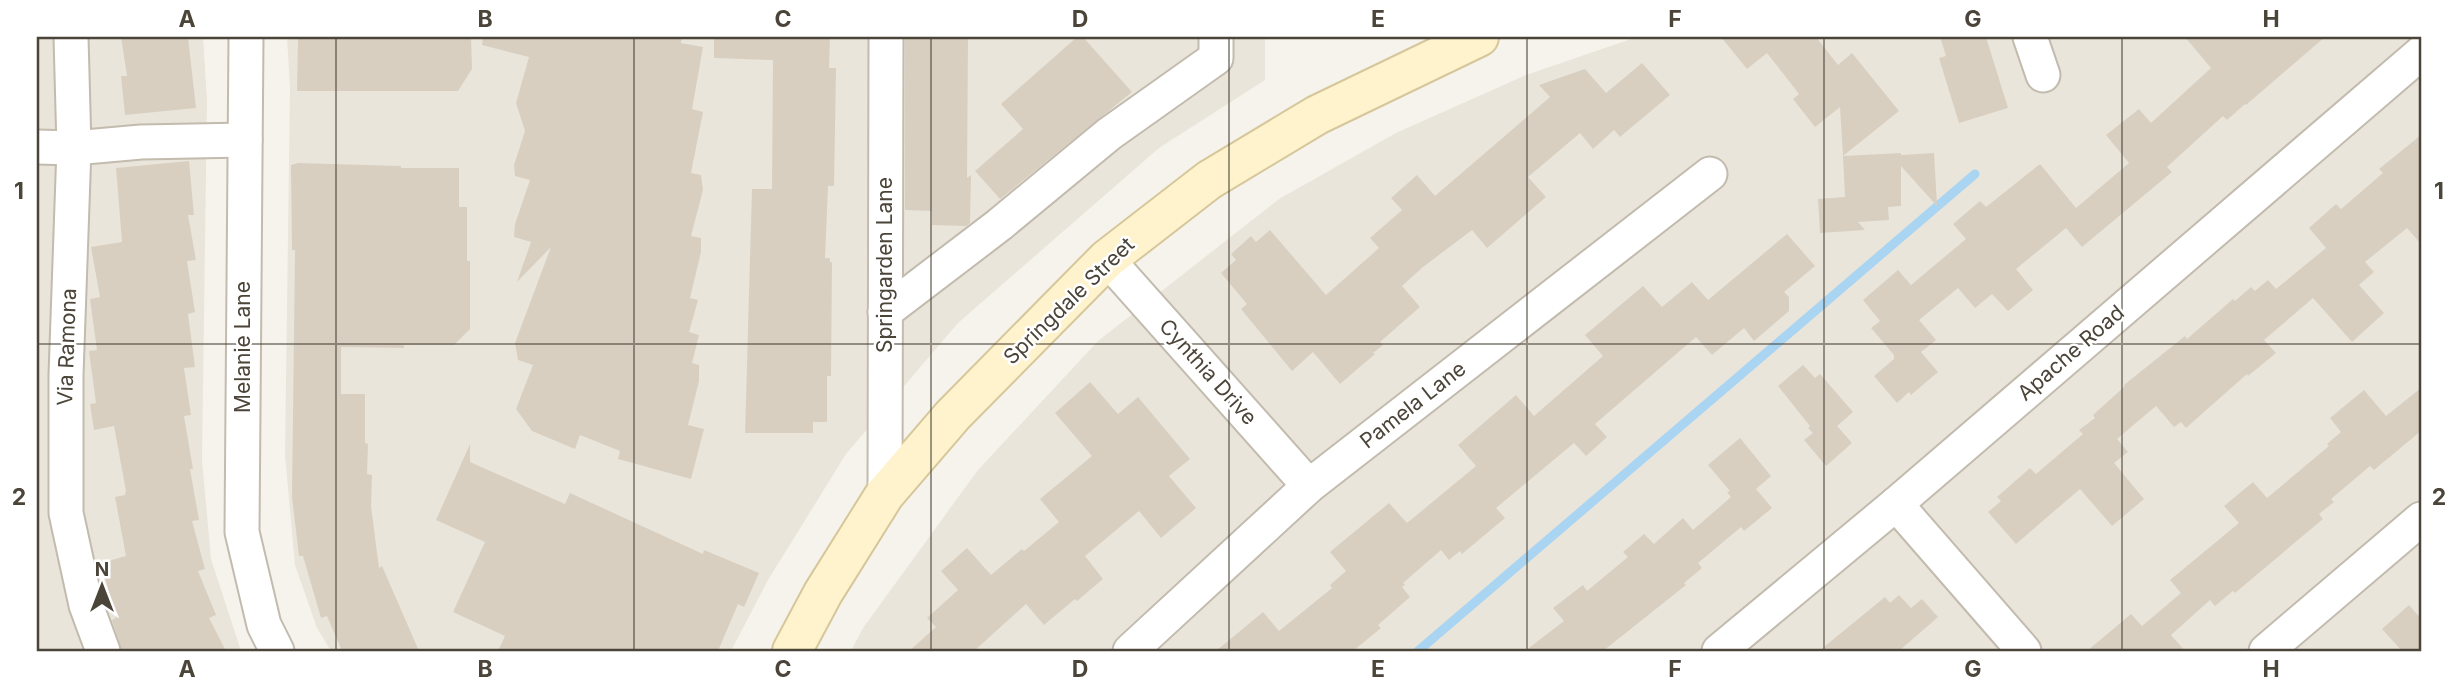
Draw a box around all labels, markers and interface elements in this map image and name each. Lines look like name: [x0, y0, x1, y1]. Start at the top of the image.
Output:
text: A: [178, 5, 196, 33]
text: B: [477, 5, 493, 33]
text: C: [774, 5, 792, 33]
text: D: [1072, 5, 1088, 33]
text: E: [1371, 5, 1385, 33]
text: F: [1668, 5, 1682, 33]
text: G: [1964, 5, 1982, 33]
text: H: [2262, 5, 2280, 33]
text: 1: [14, 177, 24, 205]
street label: Springarden Lane: [872, 177, 897, 353]
text: 1: [2434, 177, 2444, 205]
street label: Springdale Street: [998, 232, 1139, 369]
street label: Melanie Lane: [230, 281, 255, 413]
street label: Via Ramona: [52, 288, 81, 406]
street label: Apache Road: [2012, 300, 2129, 406]
street label: Cynthia Drive: [1154, 314, 1262, 430]
street label: Pamela Lane: [1355, 356, 1470, 454]
text: 2: [12, 483, 26, 511]
text: 2: [2432, 483, 2446, 511]
north arrow: [66, 552, 136, 622]
text: N: [95, 558, 109, 581]
text: A: [178, 655, 196, 683]
text: B: [477, 655, 493, 683]
text: C: [774, 655, 792, 683]
text: D: [1072, 655, 1088, 683]
text: E: [1371, 655, 1385, 683]
text: F: [1668, 655, 1682, 683]
text: G: [1964, 655, 1982, 683]
text: H: [2262, 655, 2280, 683]

